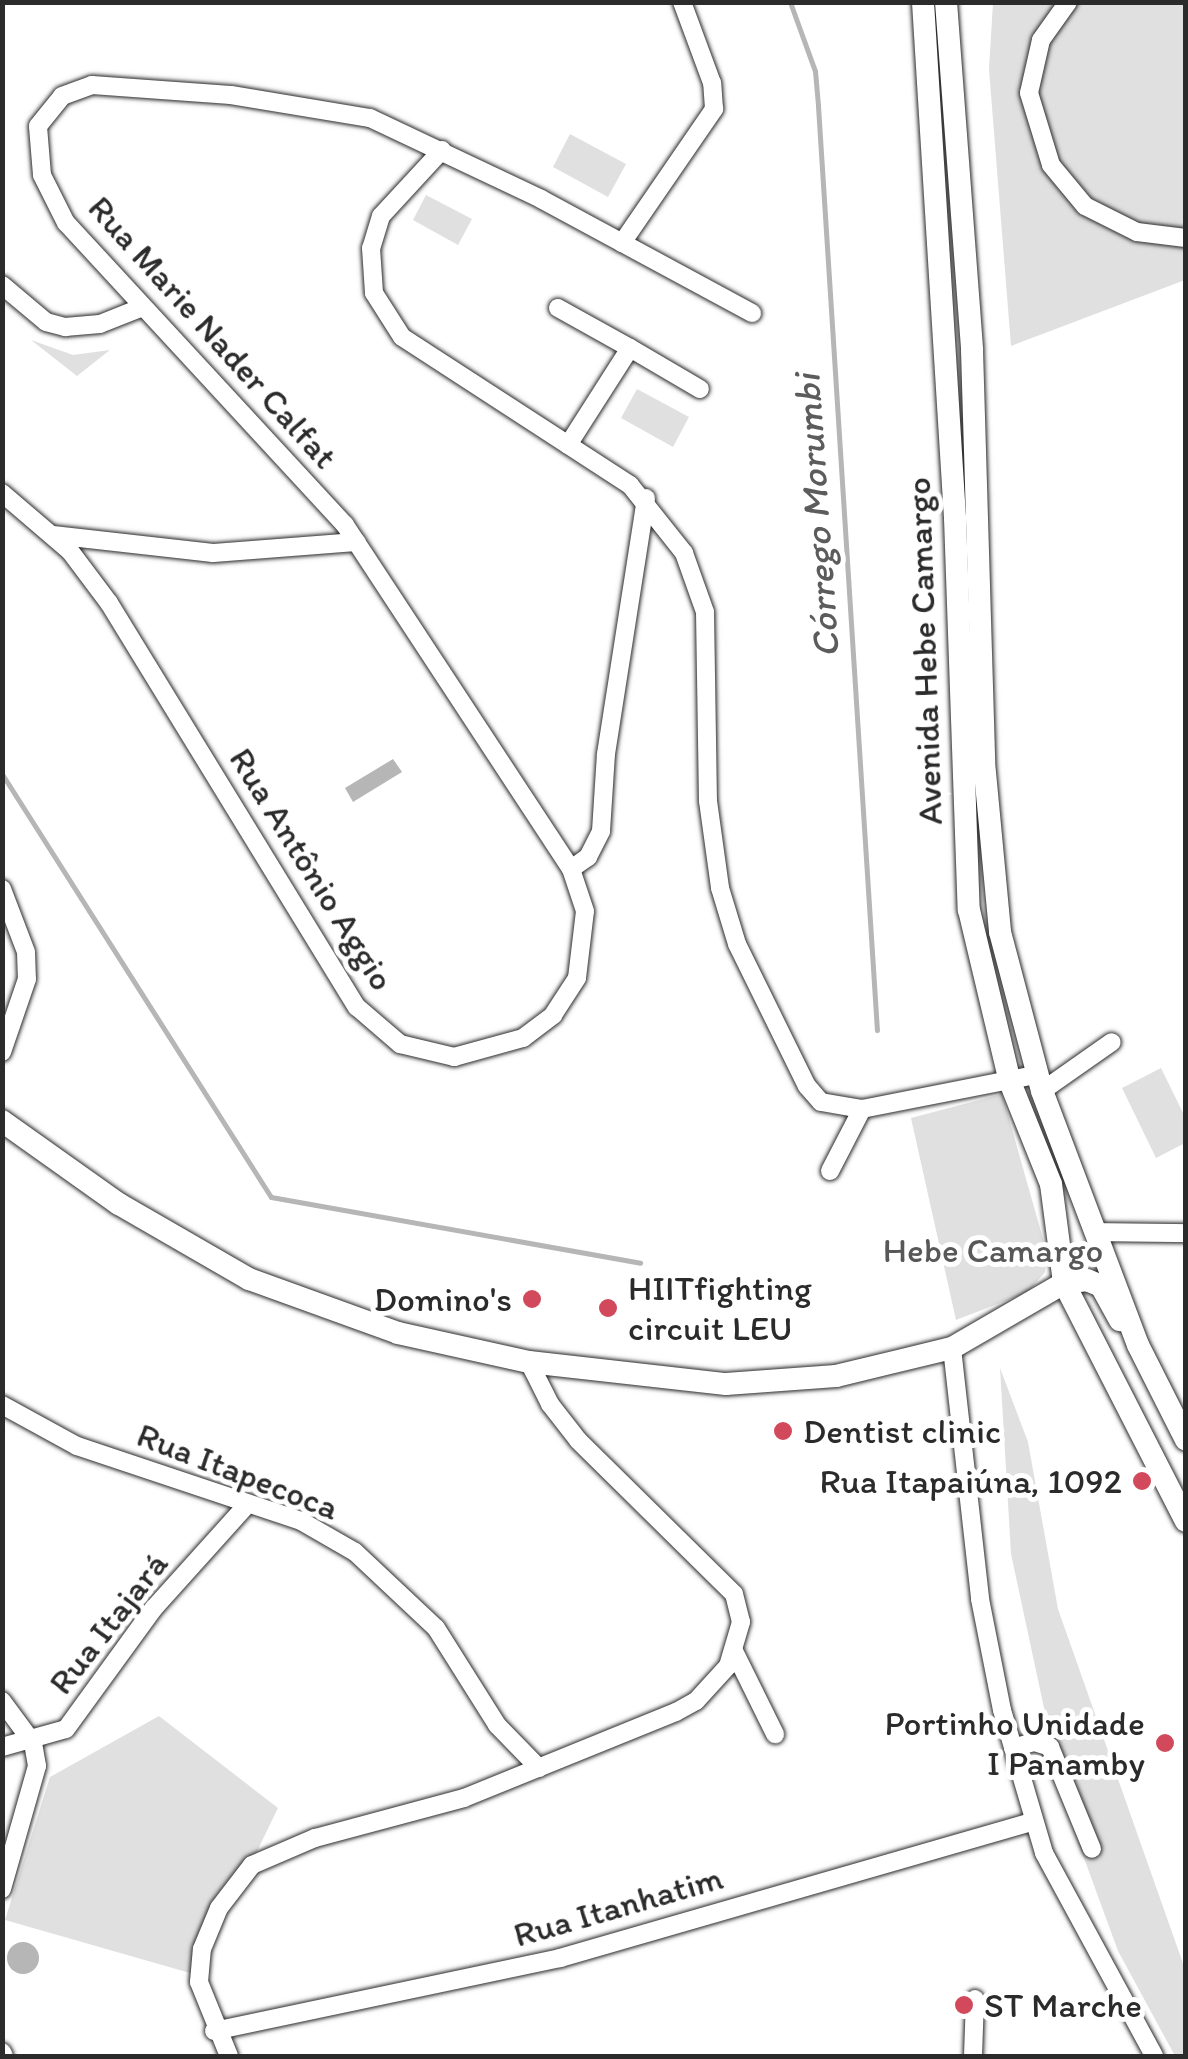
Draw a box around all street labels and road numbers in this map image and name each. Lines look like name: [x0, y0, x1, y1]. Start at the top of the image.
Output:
street label: Rua Marie Nader Calfat: [80, 187, 346, 477]
street label: Avenida Hebe Camargo: [897, 477, 951, 825]
street label: Rua Antônio Aggio: [221, 740, 403, 998]
street label: Rua Itapecoca: [131, 1413, 345, 1529]
street label: Rua Itajará: [40, 1544, 176, 1702]
street label: Rua Itanhatim: [509, 1856, 727, 1956]

